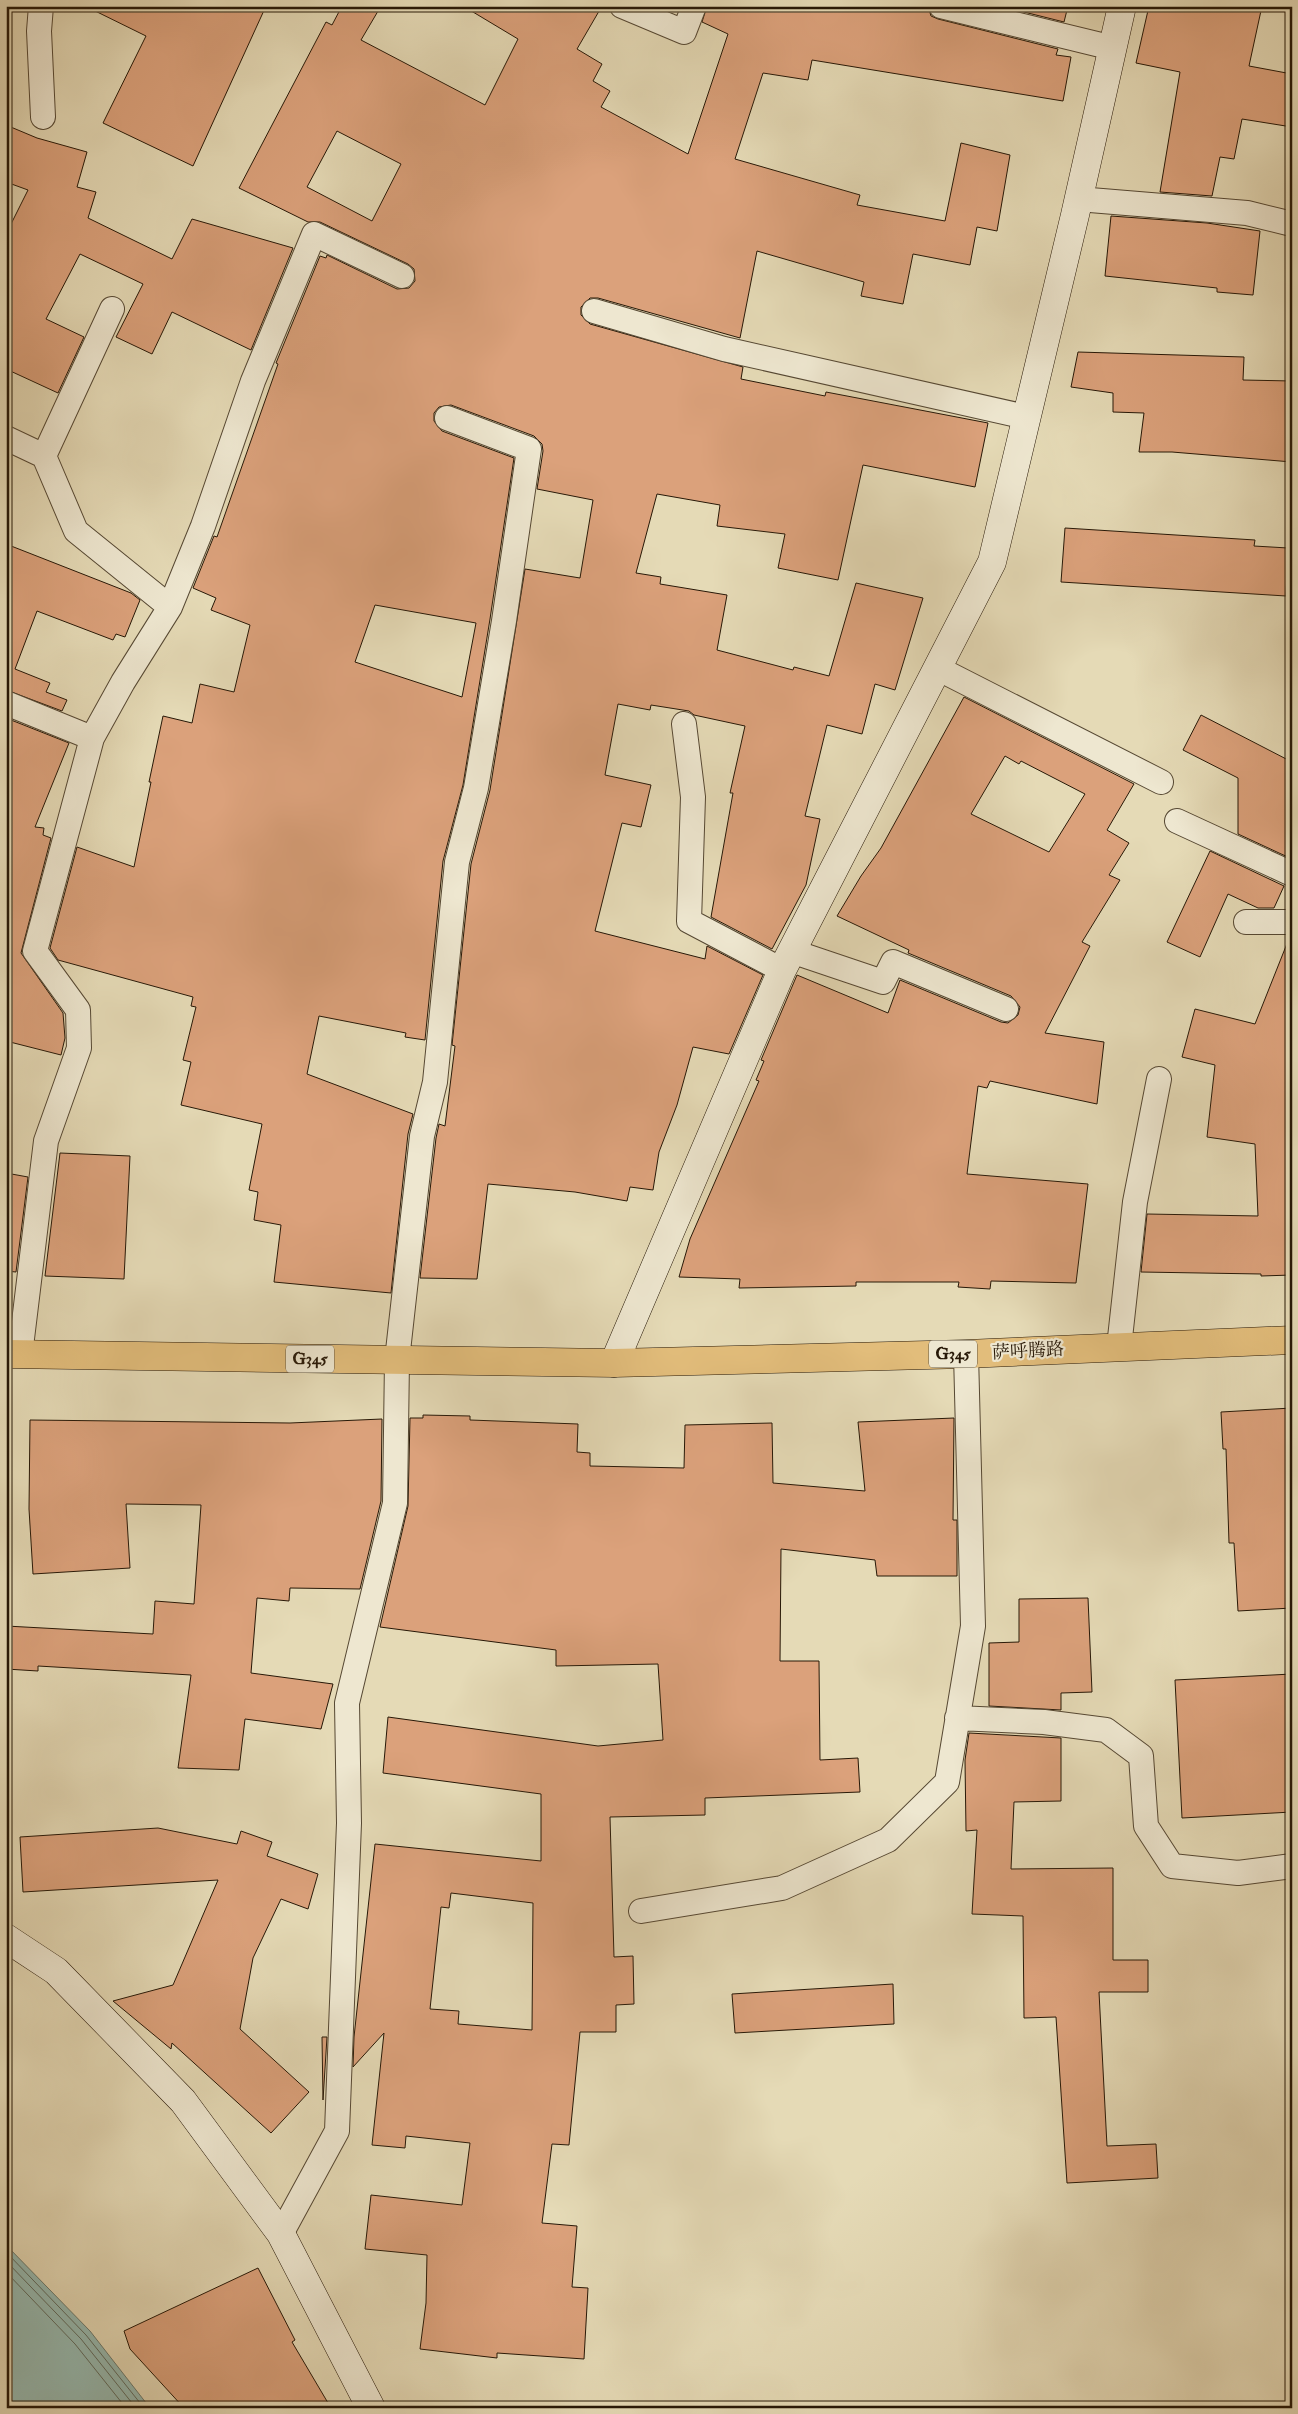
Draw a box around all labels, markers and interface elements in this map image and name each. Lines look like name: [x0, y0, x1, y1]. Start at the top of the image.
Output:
street label: 萨呼腾路: [991, 1338, 1065, 1364]
road number: G345: [929, 1340, 977, 1368]
road number: G345: [286, 1346, 334, 1372]

